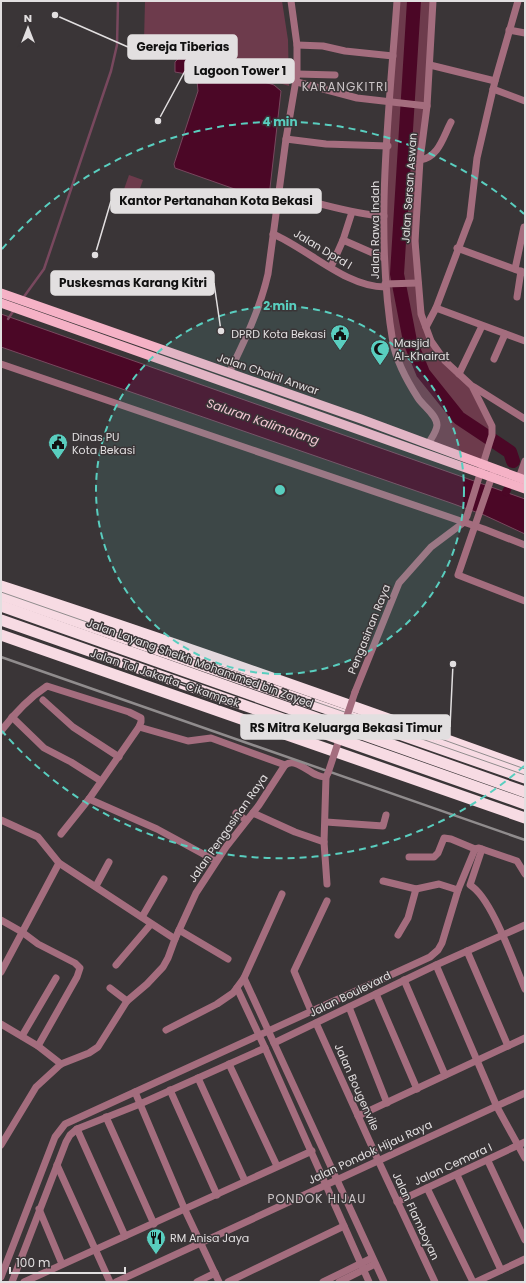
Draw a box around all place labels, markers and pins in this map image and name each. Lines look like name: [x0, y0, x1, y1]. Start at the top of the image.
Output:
callout: Gereja Tiberias: [128, 35, 237, 59]
callout: Lagoon Tower 1: [185, 59, 294, 83]
callout: Kantor Pertanahan Kota Bekasi: [111, 189, 321, 213]
callout: Puskesmas Karang Kitri: [51, 271, 214, 295]
public building icon: DPRD Kota Bekasi: [329, 323, 351, 351]
place label: DPRD Kota Bekasi: [231, 326, 326, 342]
place label: Masjid Al-Khairat: [394, 335, 450, 364]
mosque icon: Masjid Al-Khairat: [369, 338, 391, 366]
place label: Dinas PU Kota Bekasi: [72, 429, 135, 458]
public building icon: Dinas PU Kota Bekasi: [47, 432, 69, 460]
centre of rings: [273, 483, 287, 497]
callout: RS Mitra Keluarga Bekasi Timur: [241, 715, 450, 739]
restaurant icon: RM Anisa Jaya: [145, 1227, 167, 1255]
place label: RM Anisa Jaya: [170, 1230, 249, 1246]

